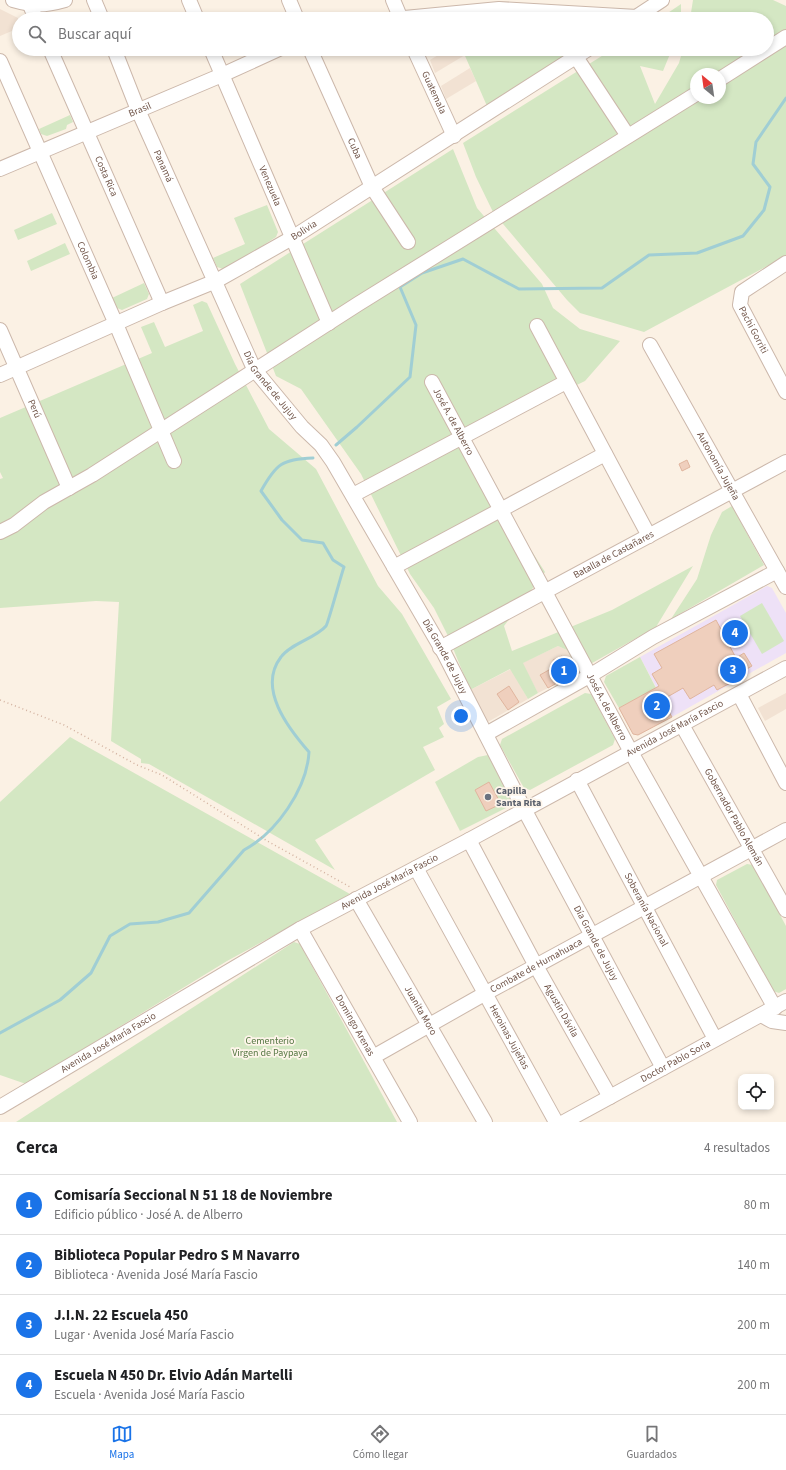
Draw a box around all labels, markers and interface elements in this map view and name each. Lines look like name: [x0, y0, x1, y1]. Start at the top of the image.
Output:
search box: [12, 12, 774, 56]
icon: search: [26, 23, 48, 45]
text: Buscar aquí: [58, 24, 131, 45]
north arrow: [690, 68, 726, 104]
street label: Guatemala: [418, 69, 450, 116]
street label: Brasil: [126, 99, 154, 121]
street label: Cuba: [344, 136, 365, 161]
street label: Panamá: [150, 148, 176, 185]
street label: Costa Rica: [91, 154, 121, 199]
street label: Venezuela: [255, 164, 285, 208]
street label: Bolivia: [288, 217, 320, 244]
street label: Colombia: [73, 239, 103, 282]
street label: Pachi Gorriti: [735, 304, 771, 356]
street label: Día Grande de Jujuy: [240, 349, 301, 423]
street label: José A. de Alberro: [429, 385, 477, 458]
street label: Perú: [24, 397, 45, 420]
street label: Autonomía Jujeña: [693, 429, 743, 503]
street label: Batalla de Castañares: [571, 527, 656, 582]
street label: Día Grande de Jujuy: [419, 616, 471, 697]
pin: 4: [722, 618, 748, 648]
pin: 3: [720, 655, 746, 685]
pin: 1: [551, 656, 577, 686]
street label: José A. de Alberro: [583, 671, 631, 743]
pin: 2: [644, 691, 670, 721]
street label: Avenida José María Fascio: [624, 696, 726, 760]
your location: [451, 706, 471, 726]
street label: Gobernador Pablo Alemán: [701, 766, 767, 869]
place label: Capilla Santa Rita: [496, 784, 541, 810]
marker: Capilla Santa Rita: [483, 792, 493, 802]
street label: Avenida José María Fascio: [338, 850, 441, 913]
street label: Soberanía Nacional: [621, 870, 672, 949]
street label: Día Grande de Jujuy: [570, 903, 622, 983]
street label: Combate de Humahuaca: [487, 935, 585, 997]
street label: Agustín Dávila: [541, 981, 582, 1040]
street label: Juanita Moro: [401, 983, 440, 1038]
street label: Domingo Arenas: [332, 992, 378, 1059]
street label: Heroinas Jujeñas: [486, 1002, 533, 1072]
street label: Avenida José María Fascio: [58, 1009, 159, 1076]
park label: Cementerio Virgen de Paypaya: [232, 1034, 308, 1060]
street label: Doctor Pablo Soria: [638, 1036, 713, 1086]
map controls: [738, 1074, 774, 1110]
button: locate: [738, 1074, 774, 1110]
text: Cerca: [16, 1136, 58, 1160]
text: 4 resultados: [704, 1139, 770, 1157]
text: Comisaría Seccional N 51 18 de Noviembre: [54, 1185, 333, 1206]
text: 1: [26, 1196, 32, 1214]
text: 80 m: [744, 1196, 770, 1214]
text: Edificio público · José A. de Alberro: [54, 1206, 243, 1224]
text: Biblioteca Popular Pedro S M Navarro: [54, 1245, 300, 1266]
text: 2: [26, 1256, 32, 1274]
text: 140 m: [737, 1256, 770, 1274]
text: Biblioteca · Avenida José María Fascio: [54, 1266, 258, 1284]
text: J.I.N. 22 Escuela 450: [54, 1305, 188, 1326]
text: 3: [26, 1316, 32, 1334]
text: 200 m: [737, 1316, 770, 1334]
text: Lugar · Avenida José María Fascio: [54, 1326, 234, 1344]
text: Escuela N 450 Dr. Elvio Adán Martelli: [54, 1365, 293, 1386]
text: 4: [26, 1376, 32, 1394]
text: 200 m: [737, 1376, 770, 1394]
text: Escuela · Avenida José María Fascio: [54, 1386, 245, 1404]
tab: Mapa: [109, 1423, 134, 1462]
tab: Cómo llegar: [353, 1423, 408, 1462]
tab: Guardados: [626, 1423, 677, 1462]

